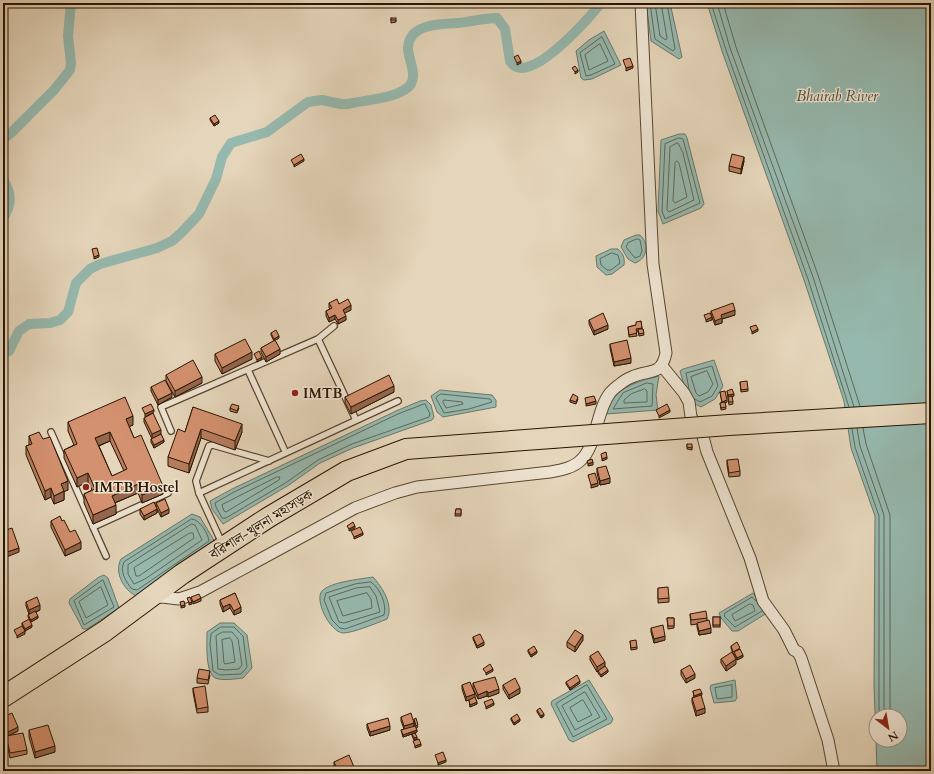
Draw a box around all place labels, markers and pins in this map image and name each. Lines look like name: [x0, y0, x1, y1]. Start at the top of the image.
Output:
place label: IMTB: [303, 384, 342, 403]
marker: IMTB: [290, 388, 300, 398]
place label: IMTB Hostel: [94, 478, 179, 497]
marker: IMTB Hostel: [81, 482, 91, 492]

